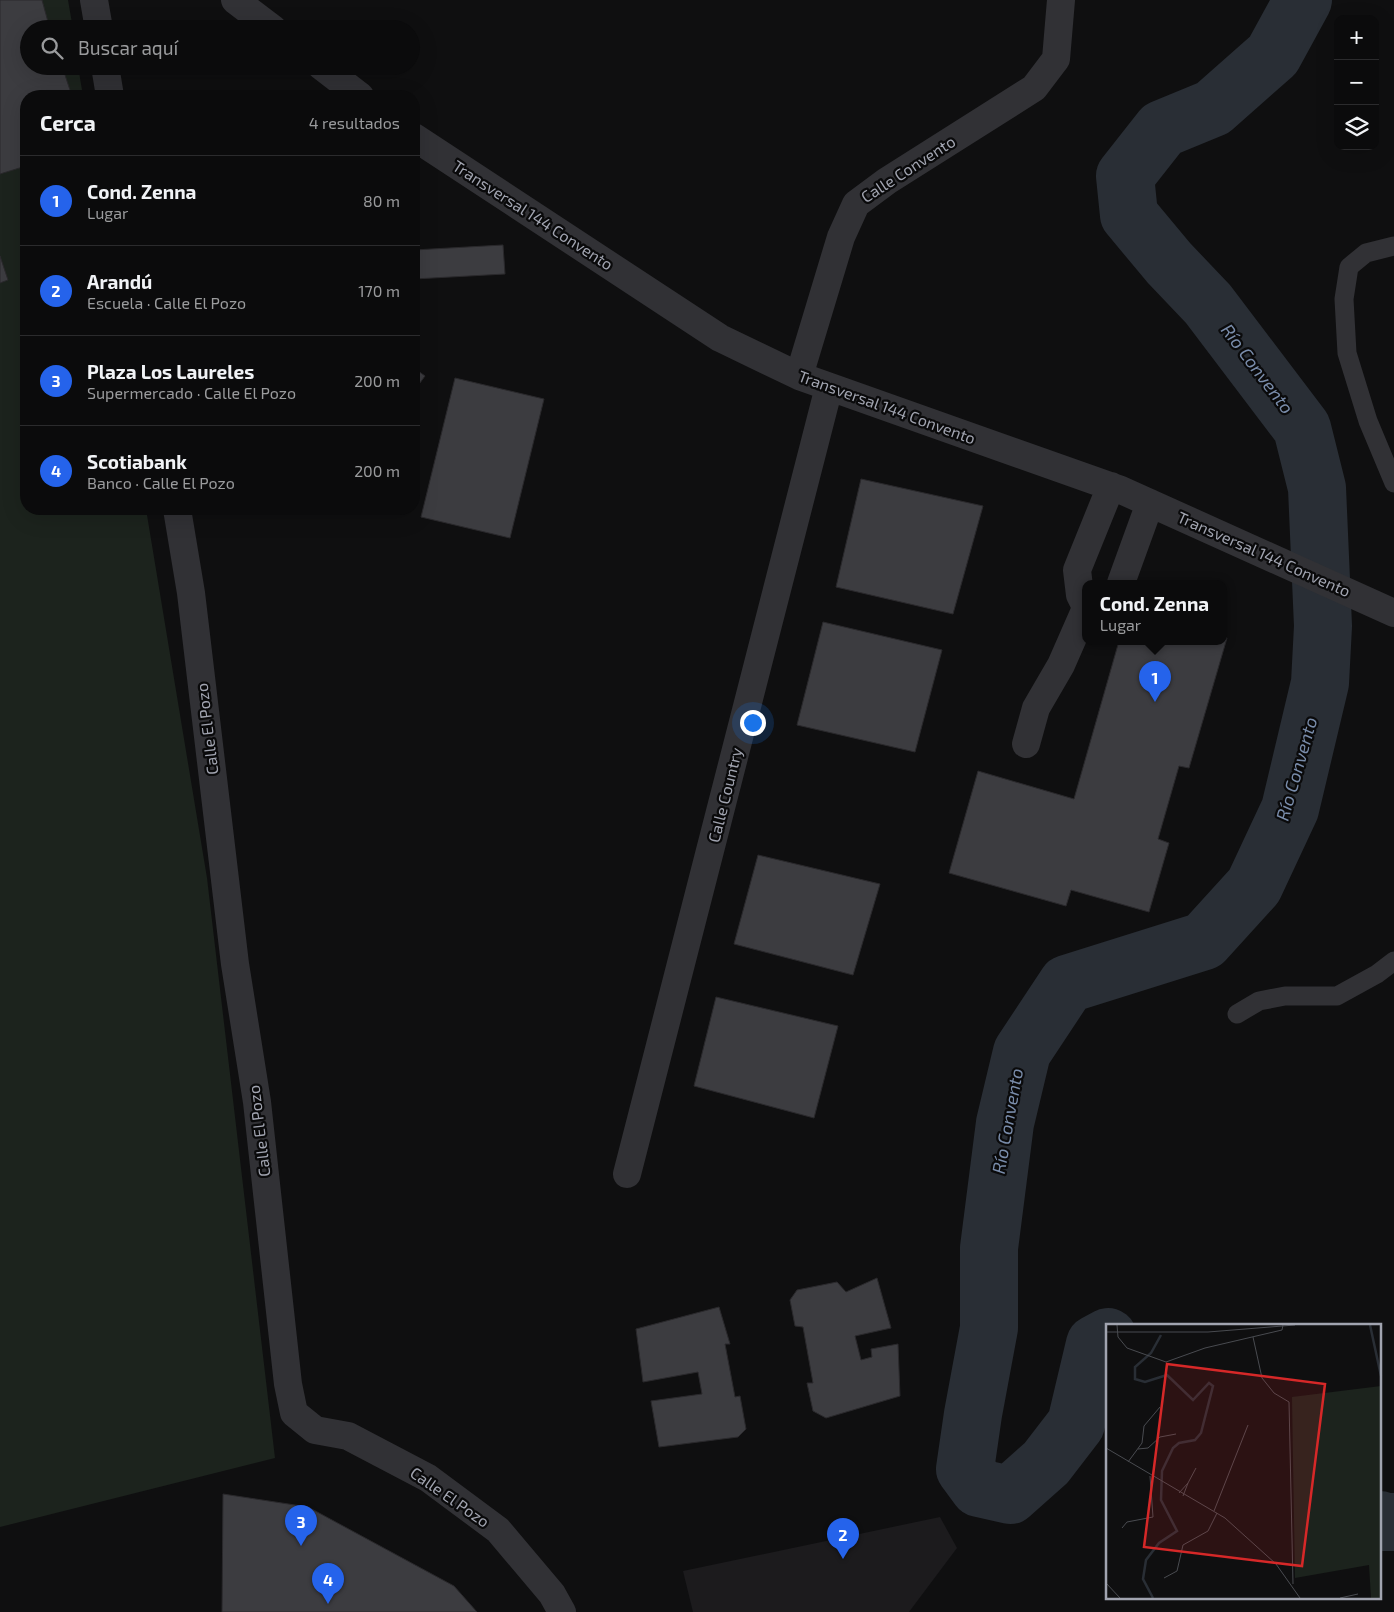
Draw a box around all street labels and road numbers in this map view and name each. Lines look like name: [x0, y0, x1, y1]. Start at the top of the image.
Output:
street label: Calle Convento: [857, 131, 958, 206]
street label: Transversal 144 Convento: [450, 156, 617, 274]
street label: Transversal 144 Convento: [796, 366, 978, 447]
street label: Transversal 144 Convento: [1175, 507, 1354, 600]
street label: Calle El Pozo: [191, 682, 222, 776]
street label: Calle Country: [704, 745, 746, 844]
street label: Calle El Pozo: [243, 1084, 274, 1178]
street label: Calle El Pozo: [407, 1462, 493, 1531]

